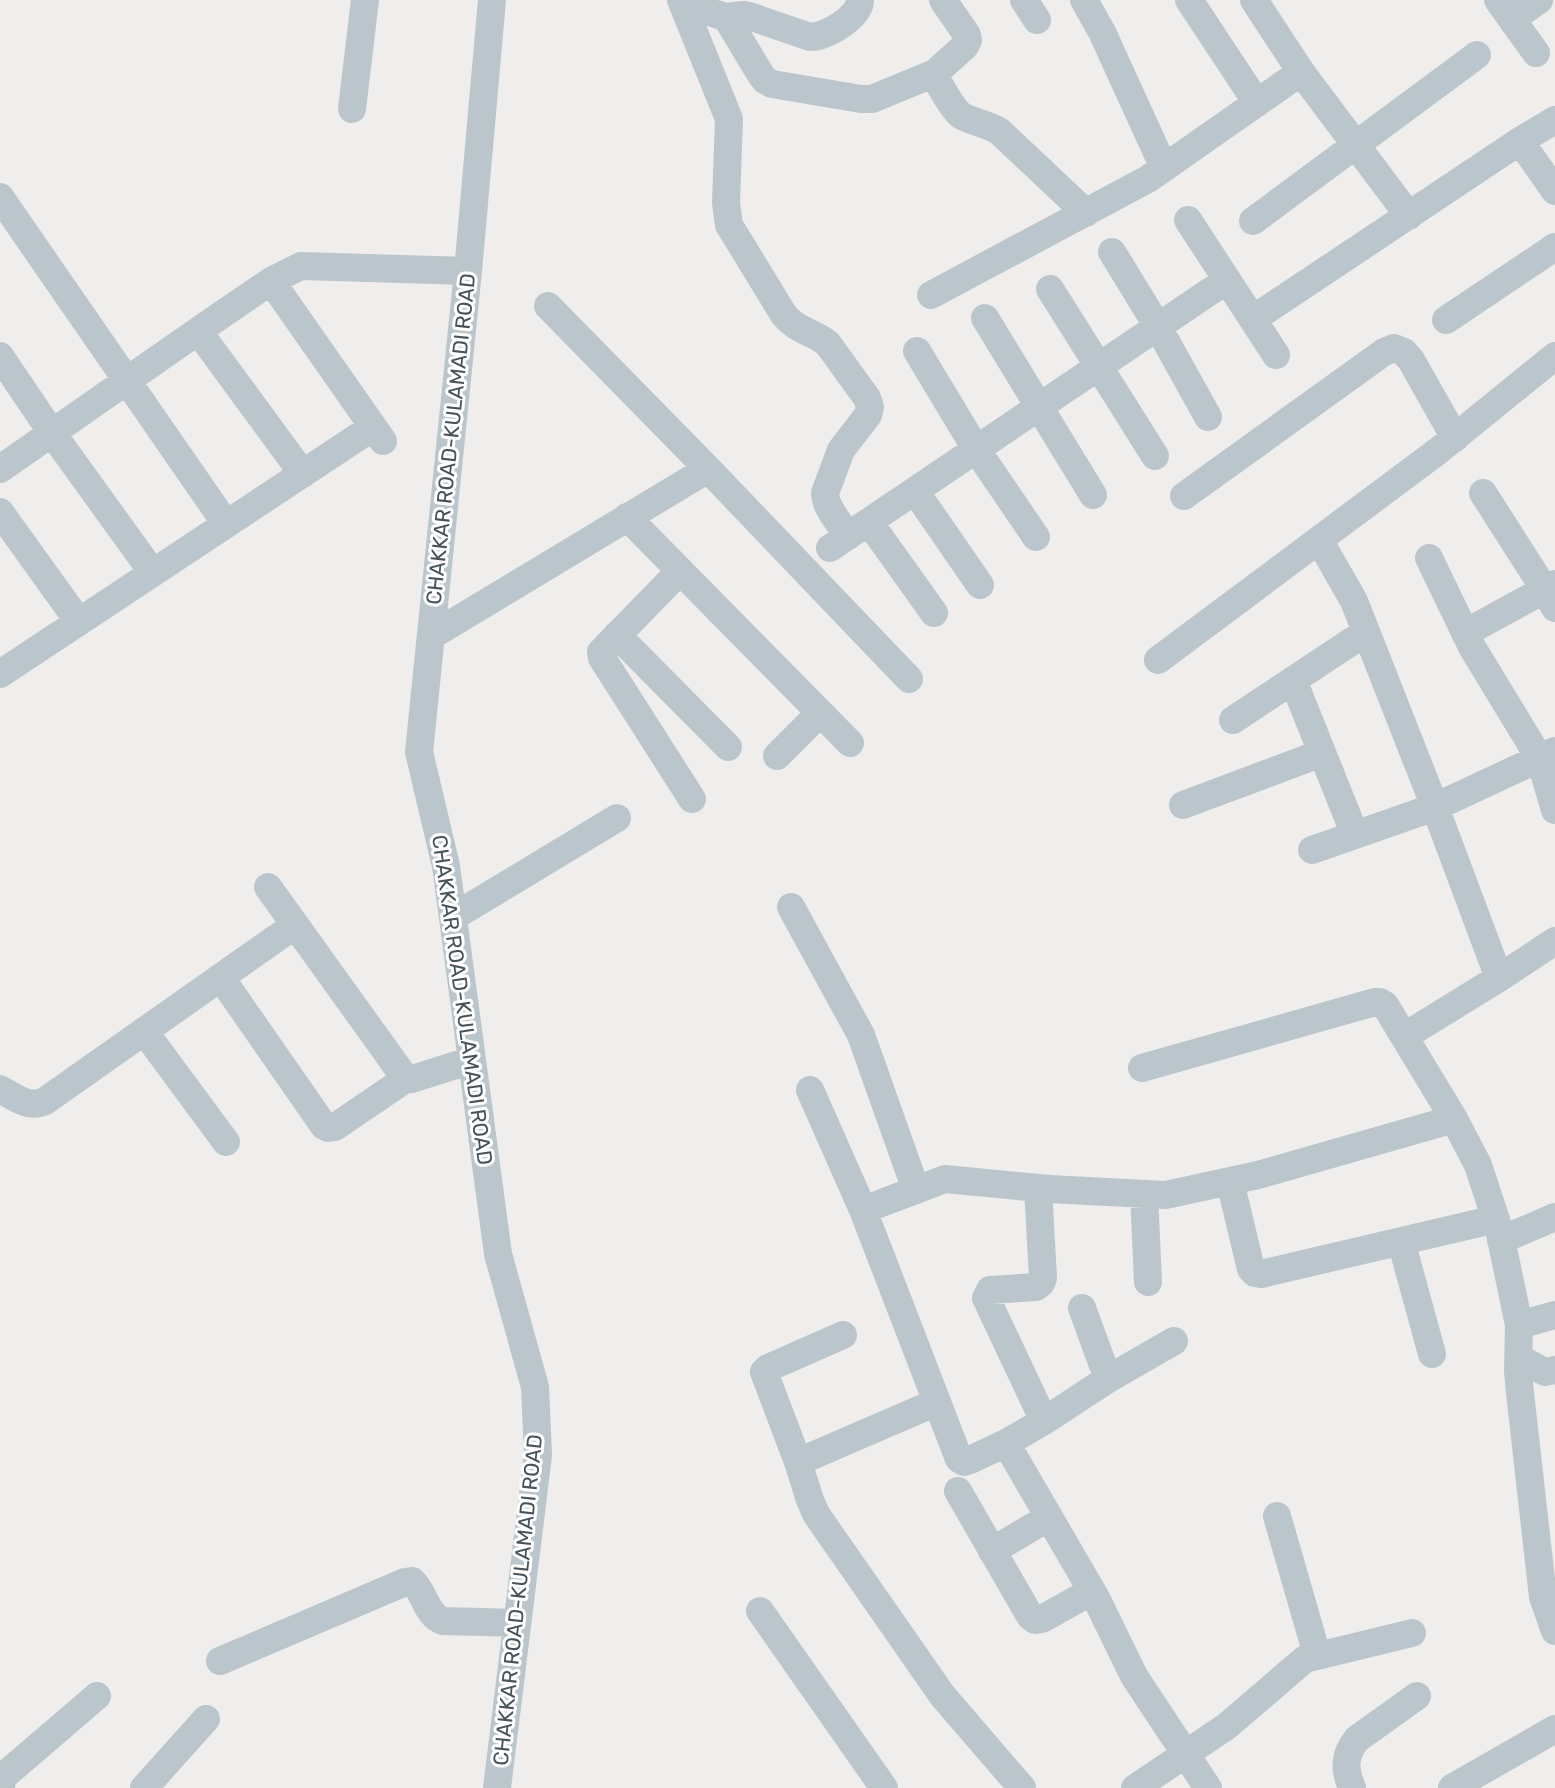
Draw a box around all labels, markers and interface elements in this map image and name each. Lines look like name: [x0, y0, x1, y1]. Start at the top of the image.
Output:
street label: CHAKKAR ROAD-KULAMADI ROAD: [421, 272, 480, 606]
street label: CHAKKAR ROAD-KULAMADI ROAD: [427, 833, 498, 1167]
street label: CHAKKAR ROAD-KULAMADI ROAD: [488, 1433, 547, 1767]

